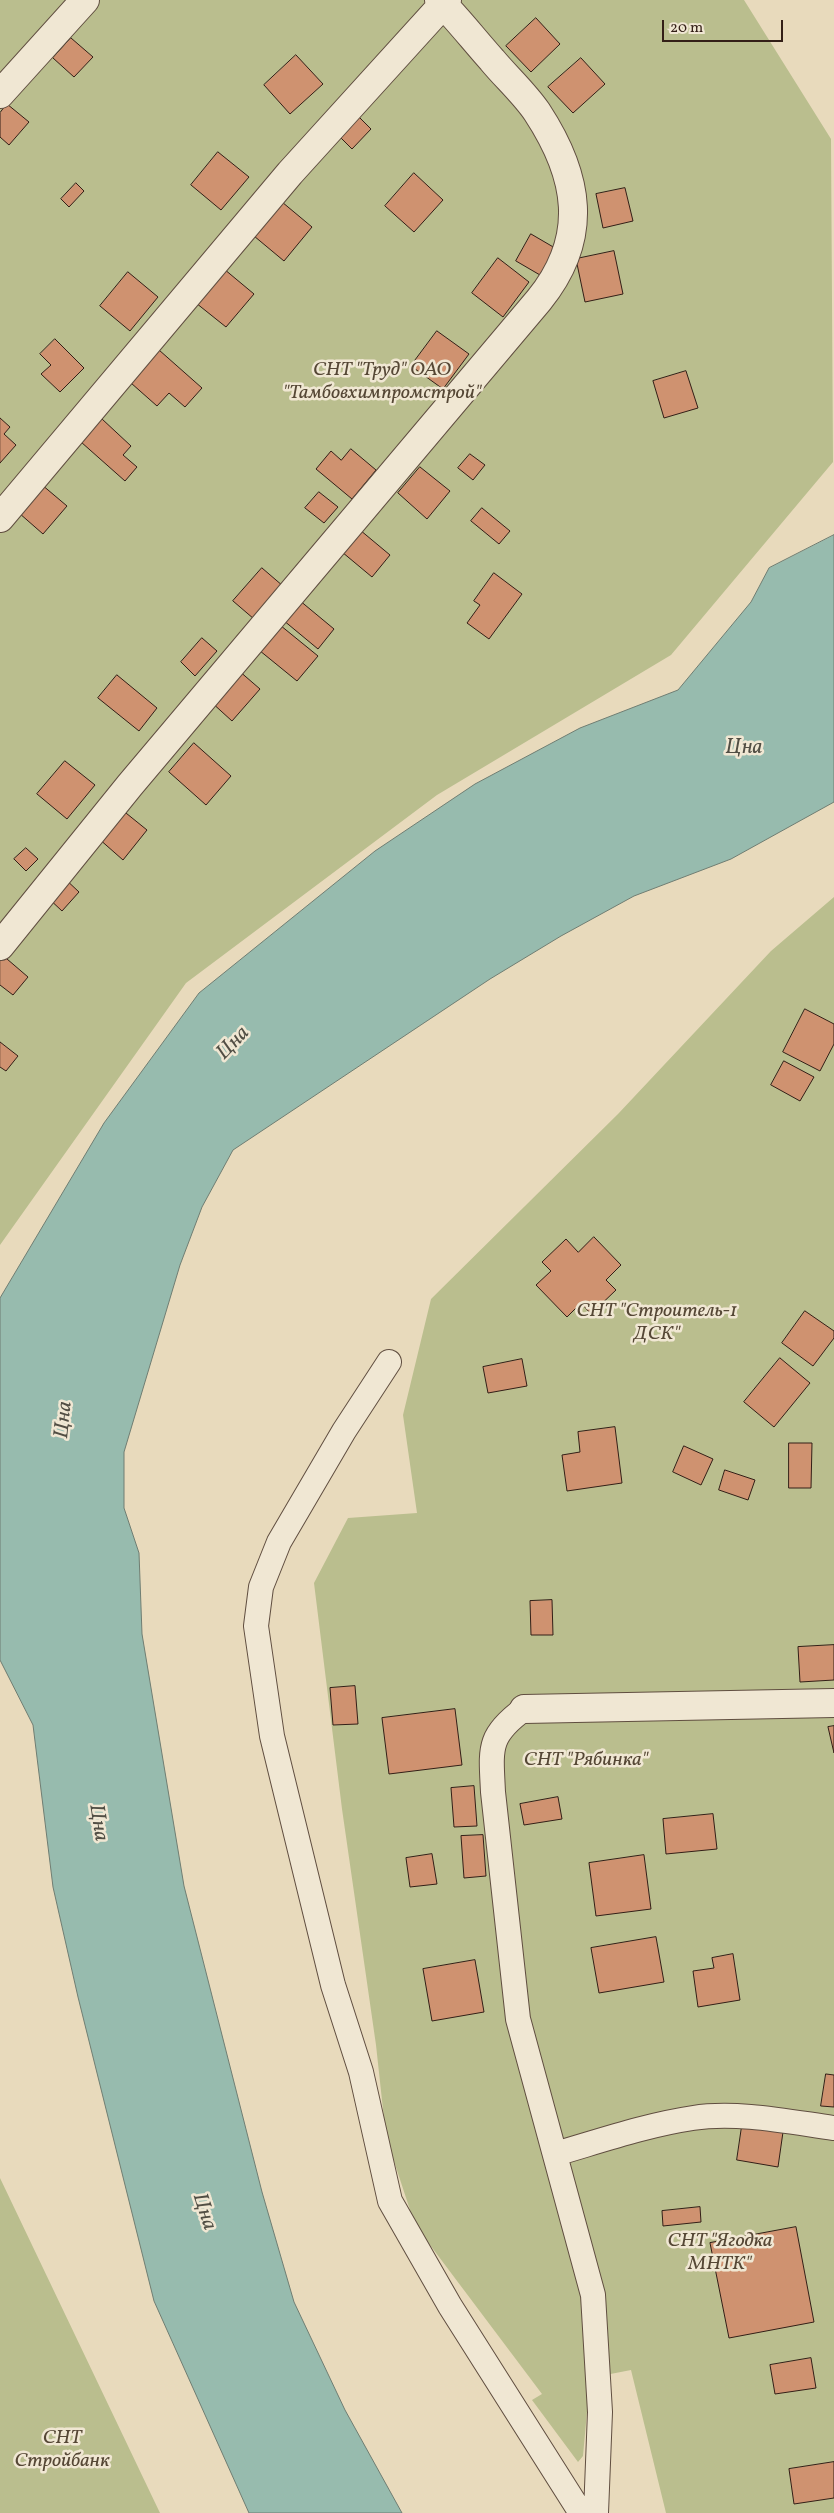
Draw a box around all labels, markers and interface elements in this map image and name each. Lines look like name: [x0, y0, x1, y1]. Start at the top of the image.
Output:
scale bar: [664, 10, 785, 42]
text: 20 m: [670, 18, 703, 39]
park label: СНТ "Труд" ОАО "Тамбовхимпромстрой": [283, 359, 481, 406]
water label: Цна: [725, 736, 763, 762]
water label: Цна: [212, 1022, 256, 1066]
park label: СНТ "Строитель-1 ДСК": [577, 1300, 737, 1347]
water label: Цна: [51, 1400, 79, 1440]
park label: СНТ "Рябинка": [524, 1749, 648, 1773]
water label: Цна: [82, 1803, 112, 1843]
water label: Цна: [185, 2190, 221, 2234]
park label: СНТ "Ягодка МНТК": [668, 2230, 772, 2277]
park label: СНТ Стройбанк: [15, 2427, 109, 2474]

